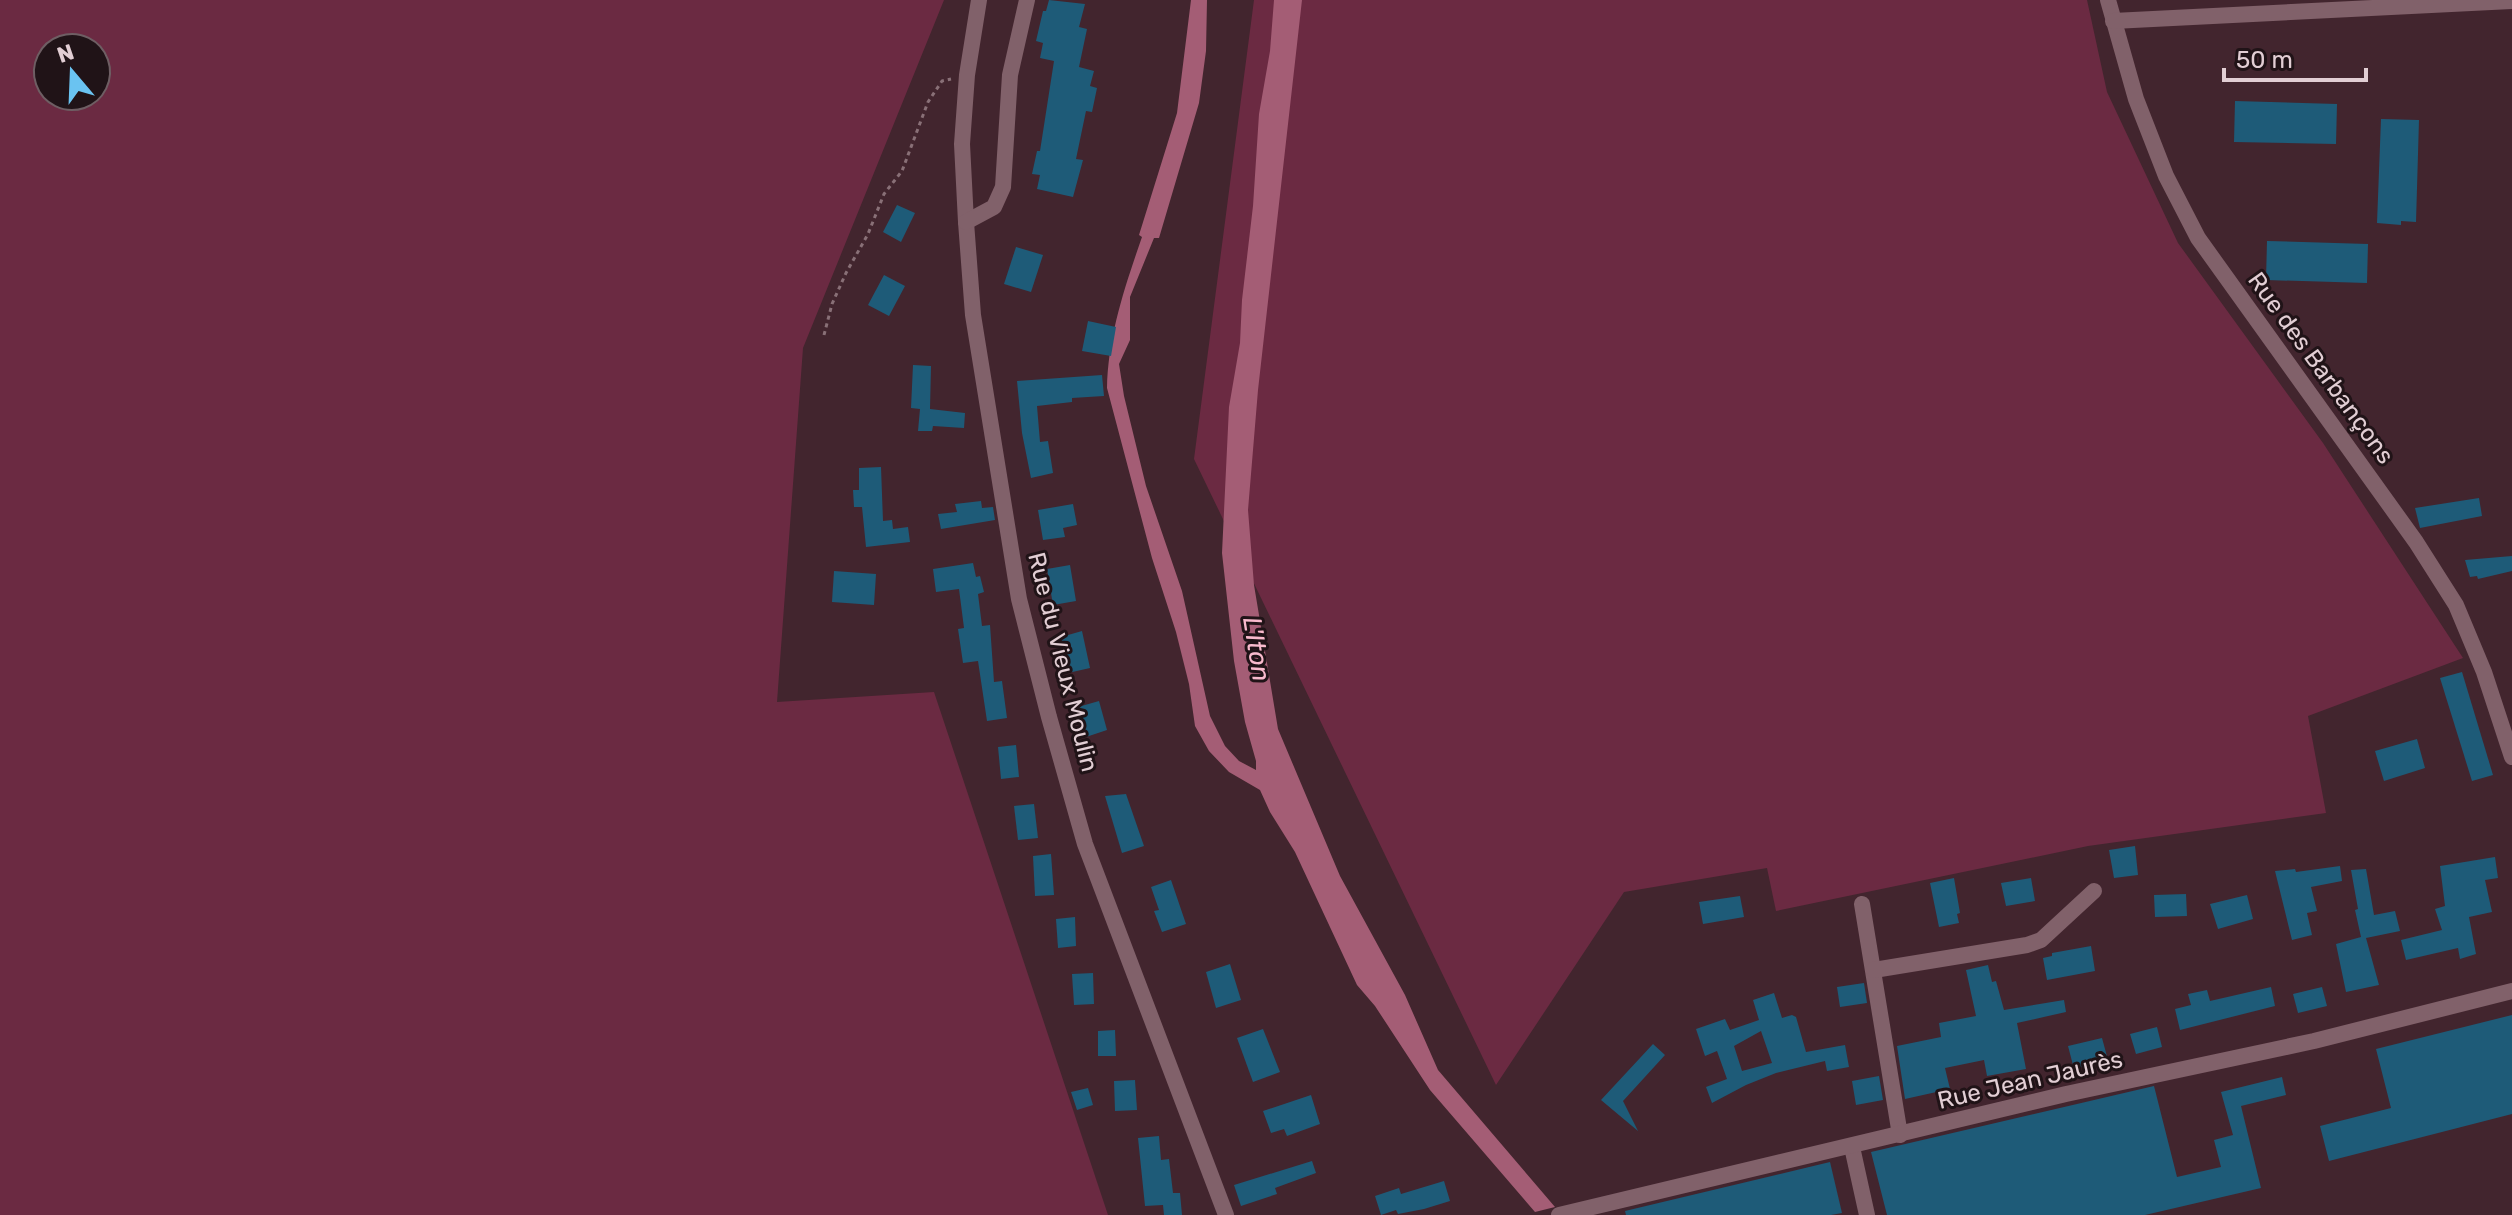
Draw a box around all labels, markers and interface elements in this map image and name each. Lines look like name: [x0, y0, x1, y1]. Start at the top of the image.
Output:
north arrow: [32, 32, 112, 112]
scale bar: [2224, 32, 2366, 82]
text: N: [54, 38, 78, 69]
text: 50 m: [2236, 46, 2293, 74]
street label: Rue des Barbançons: [2242, 267, 2400, 469]
street label: Rue du Vieux Moulin: [1022, 549, 1104, 775]
water label: L'Iton: [1236, 615, 1277, 684]
street label: Rue Jean Jaurès: [1935, 1045, 2125, 1115]

